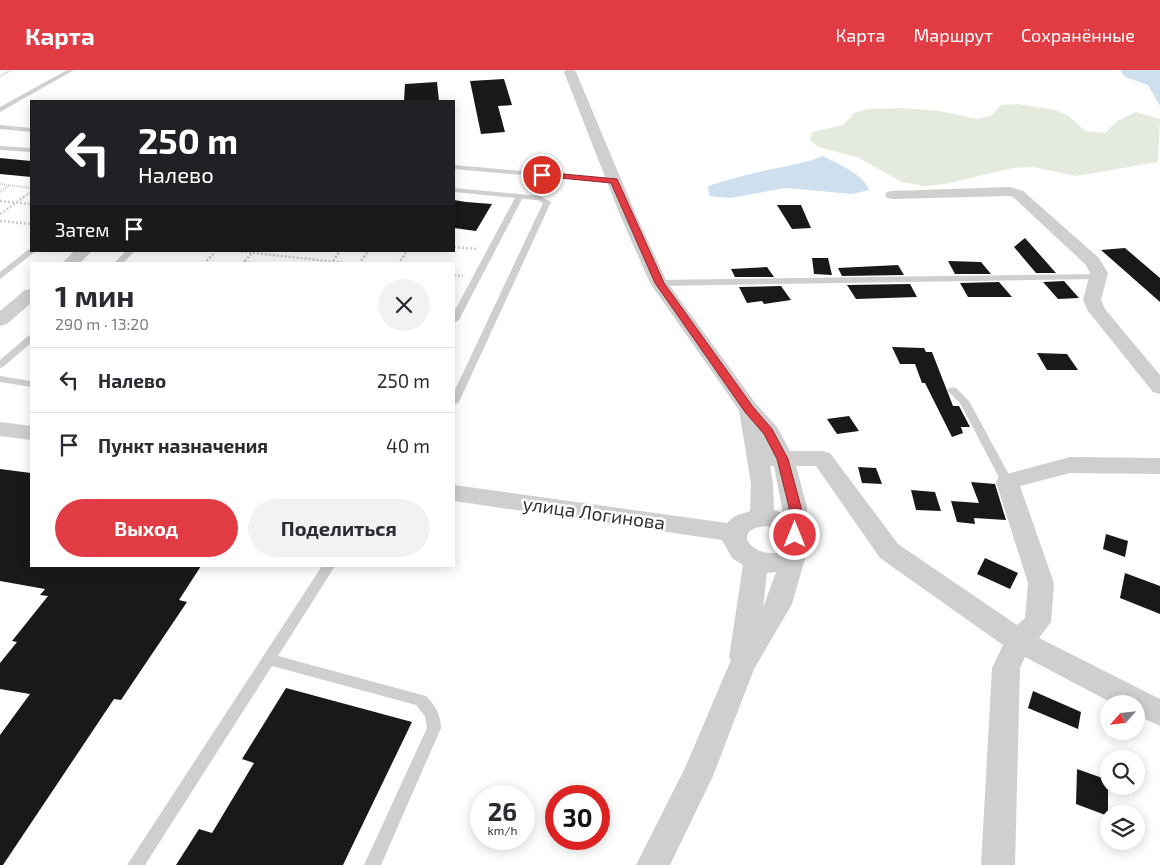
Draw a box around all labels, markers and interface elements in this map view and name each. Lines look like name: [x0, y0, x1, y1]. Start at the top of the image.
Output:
text: Карта: [25, 21, 95, 50]
text: Карта: [835, 24, 885, 46]
text: Маршрут: [913, 24, 993, 46]
text: Сохранённые: [1021, 24, 1135, 46]
text: 250 m: [138, 119, 238, 161]
icon: left: [55, 120, 120, 185]
pin: [521, 154, 563, 196]
text: Налево: [138, 161, 214, 187]
icon: arrive: [528, 161, 556, 189]
icon: arrive: [120, 215, 148, 243]
text: Затем: [55, 218, 110, 241]
text: 1 мин: [55, 277, 134, 313]
button: close: [378, 279, 430, 331]
text: 290 m · 13:20: [55, 314, 149, 333]
icon: left: [55, 366, 83, 394]
text: Налево: [98, 369, 166, 392]
text: 250 m: [377, 369, 430, 392]
icon: arrive: [55, 431, 83, 459]
text: Пункт назначения: [98, 434, 268, 457]
text: 40 m: [386, 434, 430, 457]
street label: улица Логинова: [521, 491, 667, 535]
button: Выход: [55, 499, 238, 557]
button: Поделиться: [248, 499, 430, 557]
position arrow: [768, 508, 820, 560]
north arrow: [1100, 695, 1145, 740]
map controls: [1100, 695, 1145, 850]
button: search: [1100, 750, 1145, 795]
speed limit sign: 30: [545, 785, 610, 850]
text: 26: [488, 796, 517, 826]
button: layers: [1100, 805, 1145, 850]
text: km/h: [488, 823, 517, 837]

